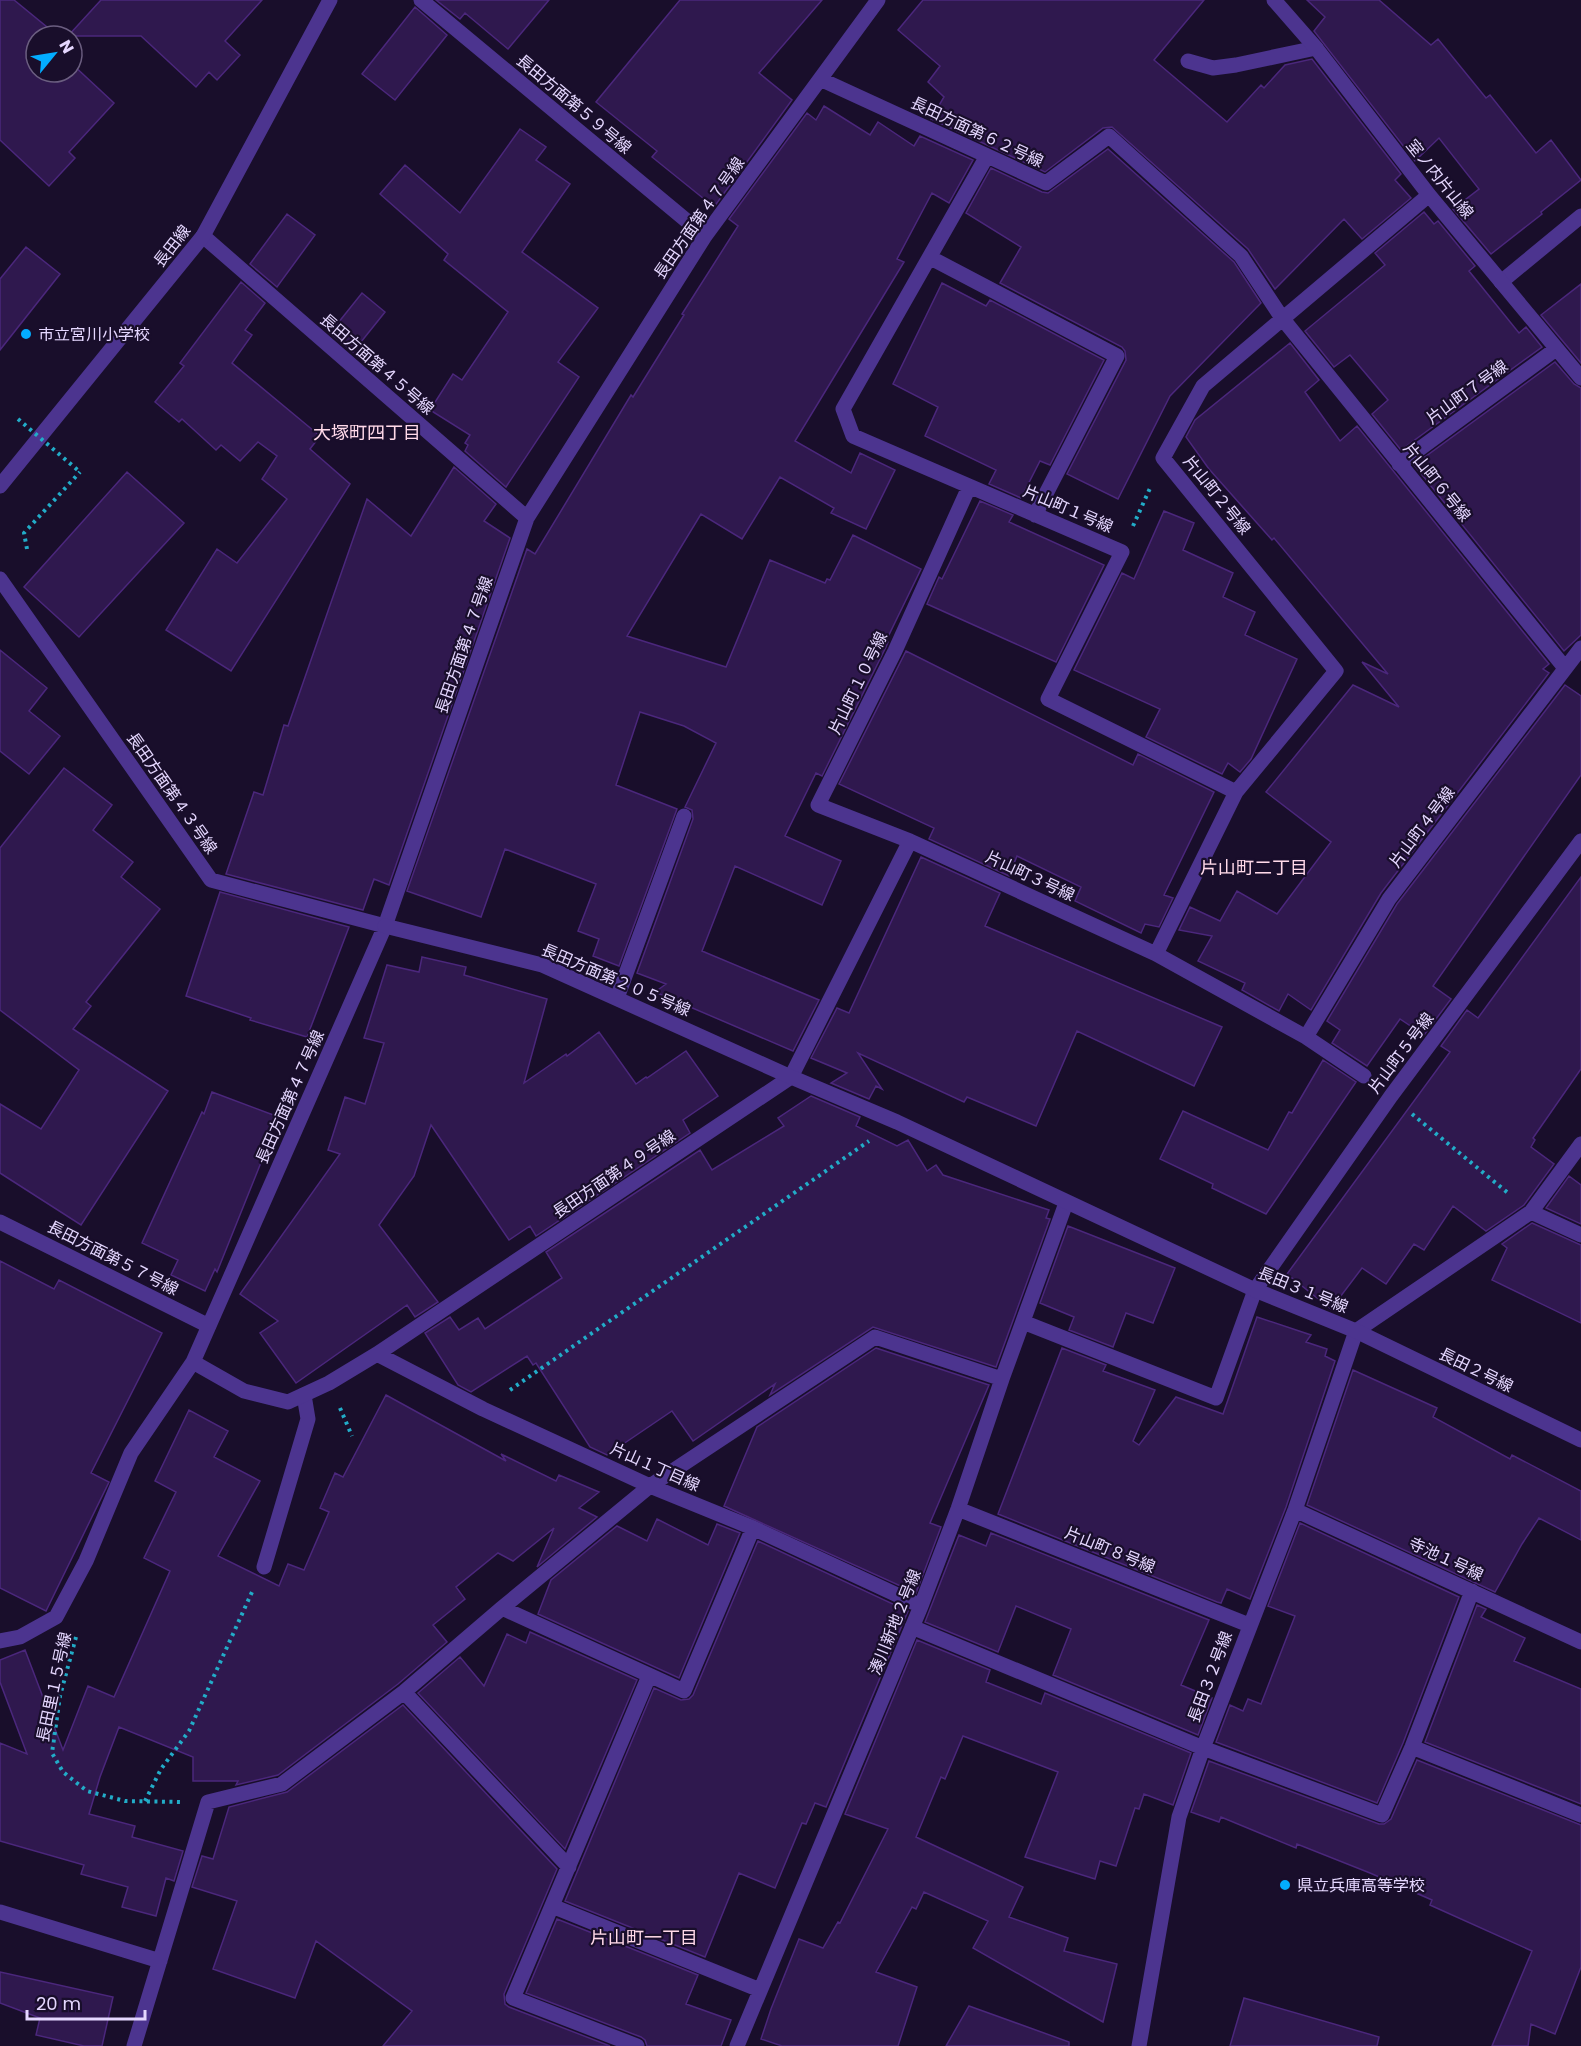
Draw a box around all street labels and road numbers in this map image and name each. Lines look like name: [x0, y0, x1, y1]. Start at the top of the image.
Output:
street label: 長田方面第５９号線: [511, 49, 637, 159]
street label: 長田方面第６２号線: [907, 91, 1047, 173]
street label: 室ノ内片山線: [1401, 134, 1479, 224]
street label: 長田方面第４７号線: [648, 152, 750, 284]
street label: 長田線: [148, 220, 196, 272]
street label: 長田方面第４５号線: [315, 308, 439, 420]
street label: 片山町７号線: [1421, 354, 1513, 430]
street label: 片山町６号線: [1398, 437, 1476, 527]
street label: 片山町２号線: [1178, 450, 1256, 540]
street label: 片山町１号線: [1019, 480, 1117, 538]
street label: 長田方面第４７号線: [430, 573, 498, 717]
street label: 片山町１０号線: [823, 628, 893, 738]
street label: 長田方面第４３号線: [121, 727, 223, 859]
street label: 片山町４号線: [1384, 782, 1460, 872]
street label: 片山町３号線: [982, 845, 1078, 907]
street label: 長田方面第２０５号線: [538, 938, 694, 1022]
street label: 片山町５号線: [1363, 1008, 1439, 1098]
street label: 長田方面第４７号線: [250, 1027, 330, 1167]
street label: 長田方面第４９号線: [548, 1124, 680, 1224]
street label: 長田方面第５７号線: [44, 1215, 182, 1301]
street label: 長田３１号線: [1254, 1261, 1352, 1319]
street label: 長田２号線: [1435, 1342, 1517, 1398]
street label: 片山１丁目線: [606, 1437, 704, 1497]
street label: 片山町８号線: [1061, 1521, 1159, 1579]
street label: 寺池１号線: [1405, 1532, 1487, 1586]
street label: 湊川新地２号線: [863, 1566, 927, 1678]
street label: 長田３２号線: [1182, 1628, 1238, 1726]
street label: 長田里１５号線: [31, 1630, 77, 1744]

